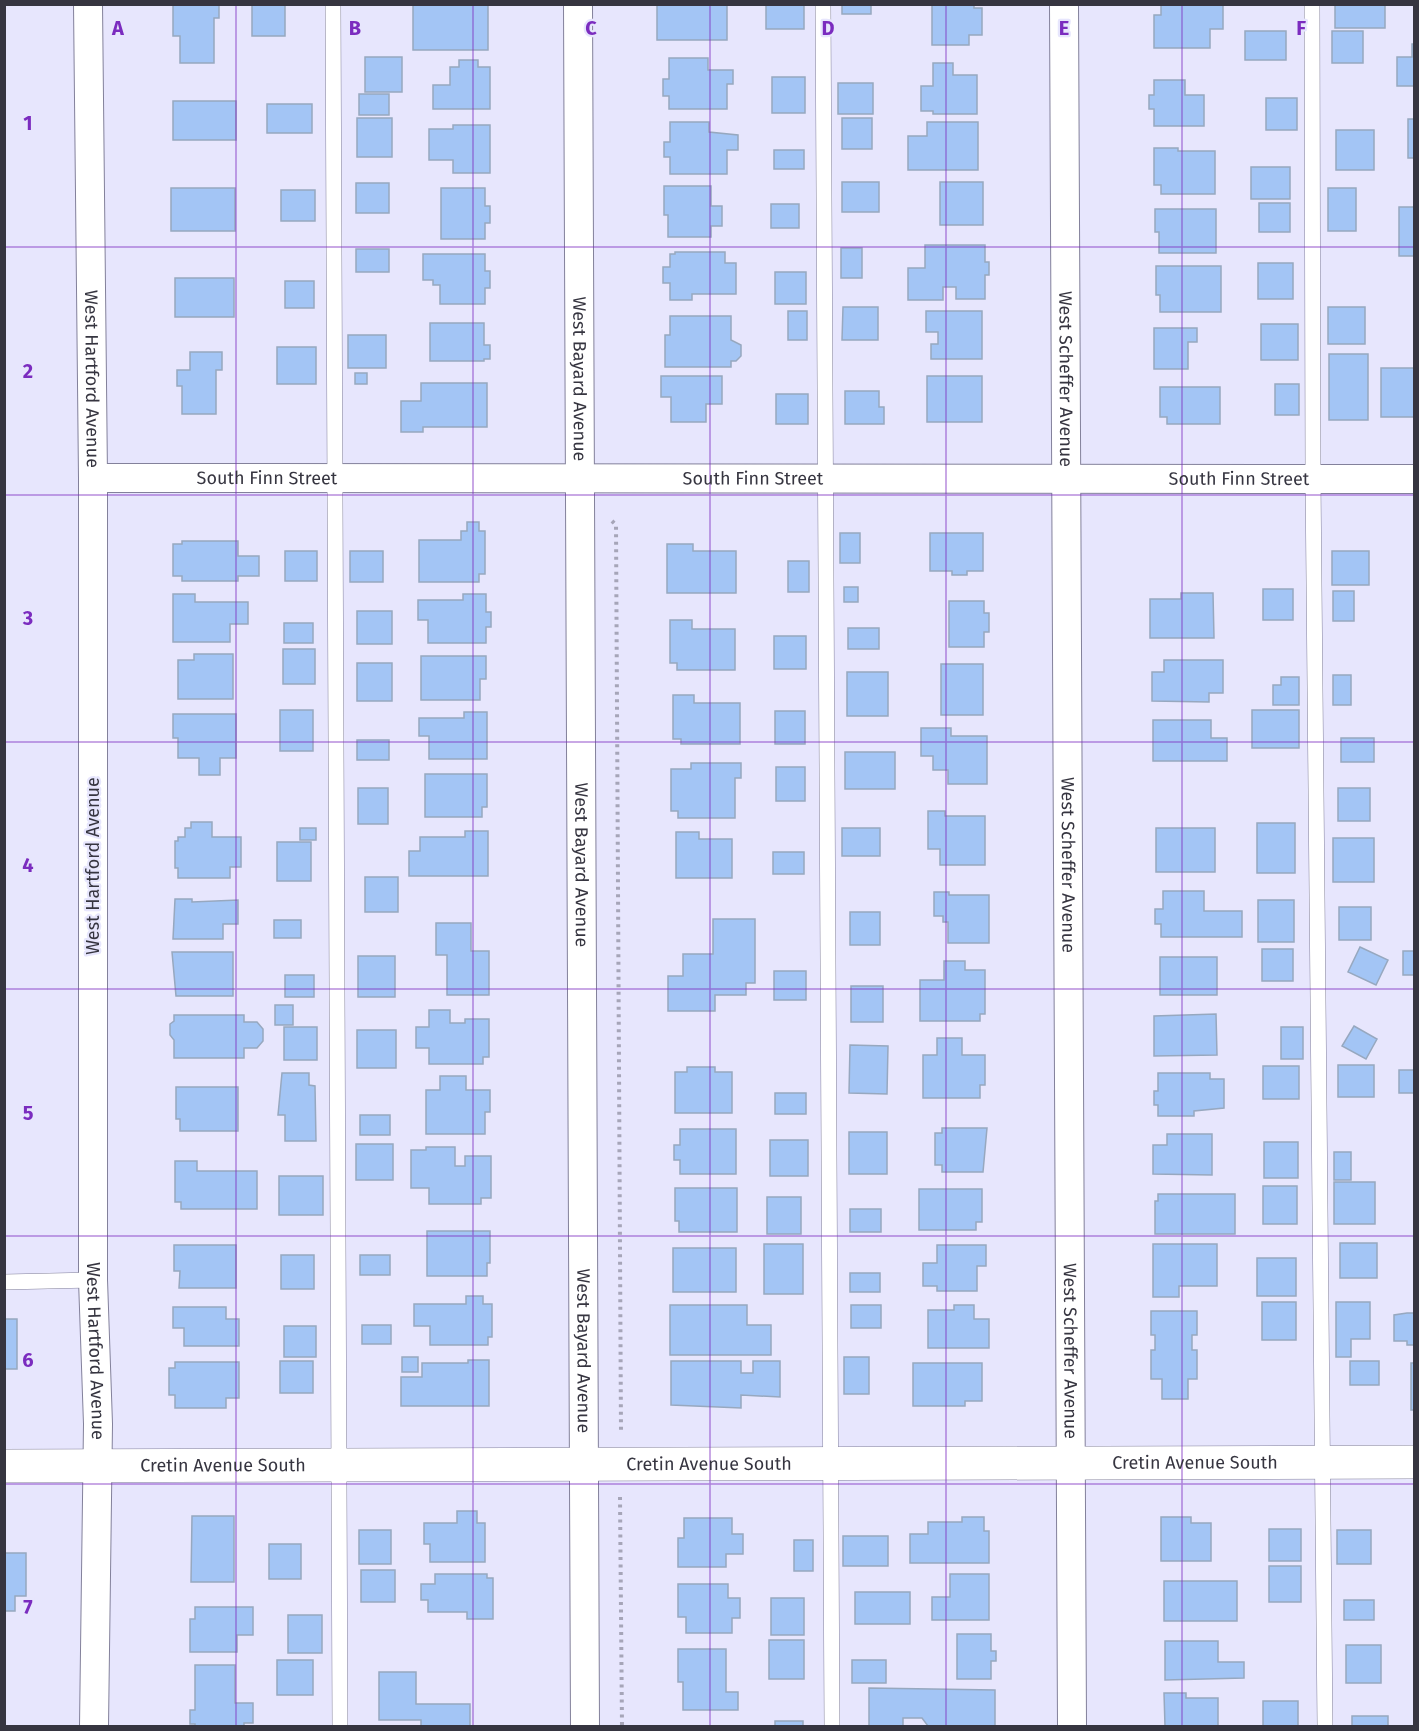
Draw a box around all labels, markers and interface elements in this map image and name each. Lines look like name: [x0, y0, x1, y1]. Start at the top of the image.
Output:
text: A: [111, 16, 125, 40]
text: B: [349, 16, 361, 40]
text: C: [585, 16, 597, 40]
text: D: [821, 16, 835, 40]
text: E: [1059, 16, 1069, 40]
text: F: [1296, 16, 1306, 40]
text: 1: [23, 111, 33, 135]
street label: West Hartford Avenue: [80, 290, 104, 468]
street label: West Scheffer Avenue: [1054, 291, 1077, 467]
street label: West Bayard Avenue: [568, 297, 591, 461]
text: 2: [23, 359, 33, 383]
street label: South Finn Street: [197, 467, 338, 489]
street label: South Finn Street: [683, 467, 824, 490]
street label: South Finn Street: [1169, 468, 1310, 490]
text: 3: [22, 606, 33, 630]
street label: West Hartford Avenue: [82, 777, 104, 955]
street label: West Scheffer Avenue: [1057, 777, 1079, 953]
street label: West Bayard Avenue: [570, 783, 593, 947]
text: 4: [22, 853, 34, 877]
text: 5: [23, 1101, 34, 1125]
street label: West Hartford Avenue: [82, 1262, 109, 1440]
street label: West Scheffer Avenue: [1059, 1263, 1082, 1439]
street label: West Bayard Avenue: [572, 1269, 595, 1433]
text: 6: [22, 1348, 34, 1372]
street label: Cretin Avenue South: [1112, 1451, 1278, 1474]
street label: Cretin Avenue South: [626, 1453, 792, 1475]
street label: Cretin Avenue South: [140, 1454, 306, 1477]
text: 7: [23, 1595, 33, 1619]

